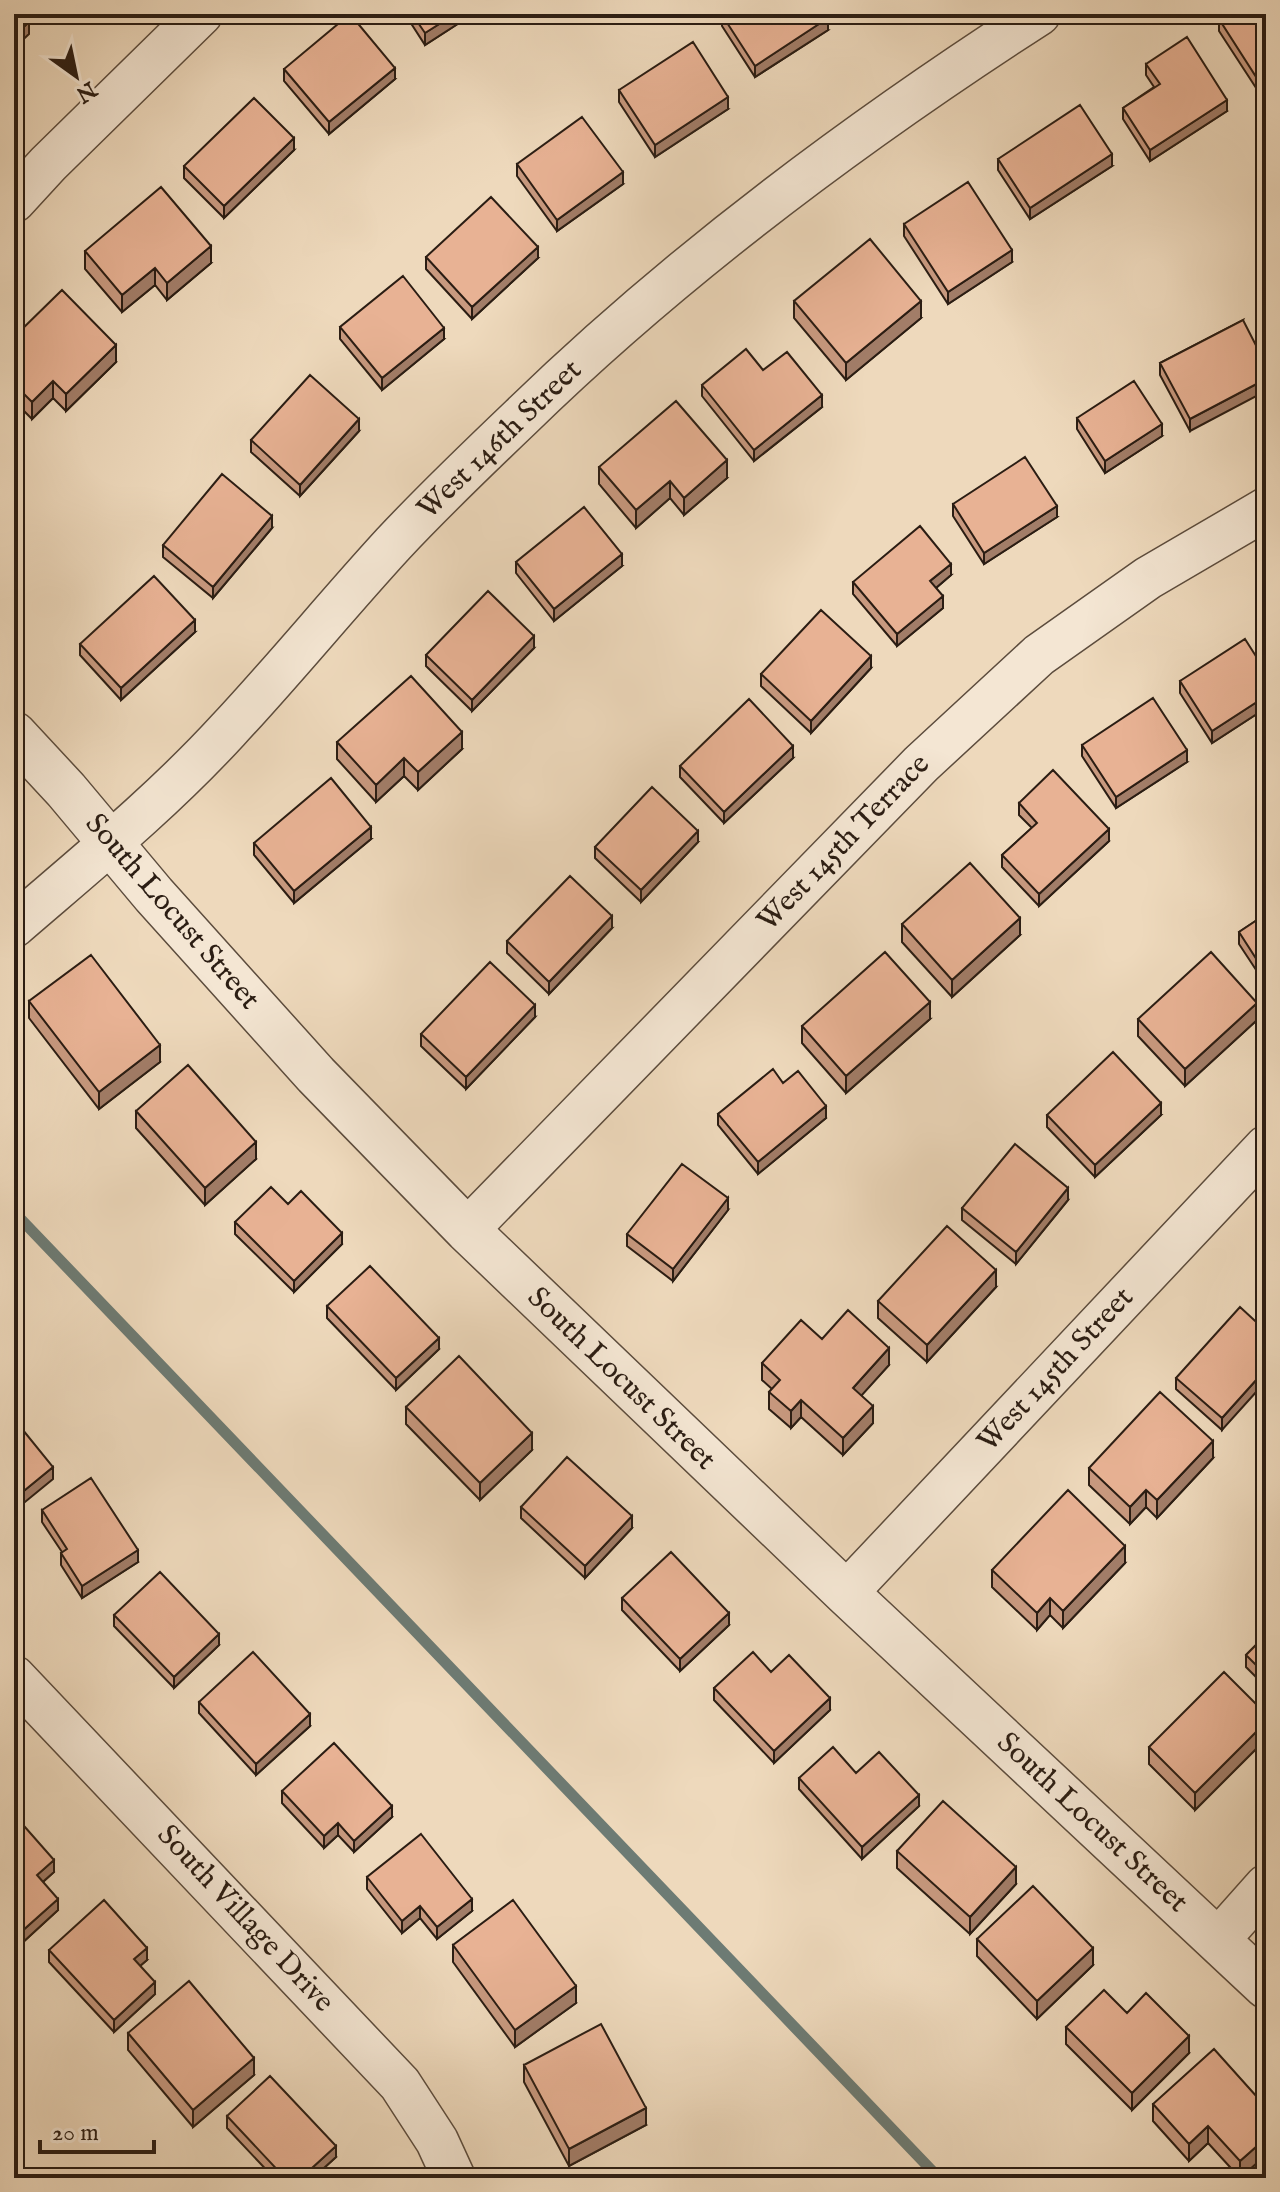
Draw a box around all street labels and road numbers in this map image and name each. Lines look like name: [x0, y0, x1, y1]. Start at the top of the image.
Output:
street label: West 146th Street: [410, 352, 590, 528]
street label: West 145th Terrace: [750, 746, 938, 940]
street label: South Locust Street: [76, 806, 268, 1018]
street label: South Locust Street: [519, 1279, 723, 1479]
street label: West 145th Street: [970, 1279, 1142, 1461]
street label: South Locust Street: [988, 1725, 1196, 1921]
street label: South Village Drive: [148, 1817, 342, 2021]

